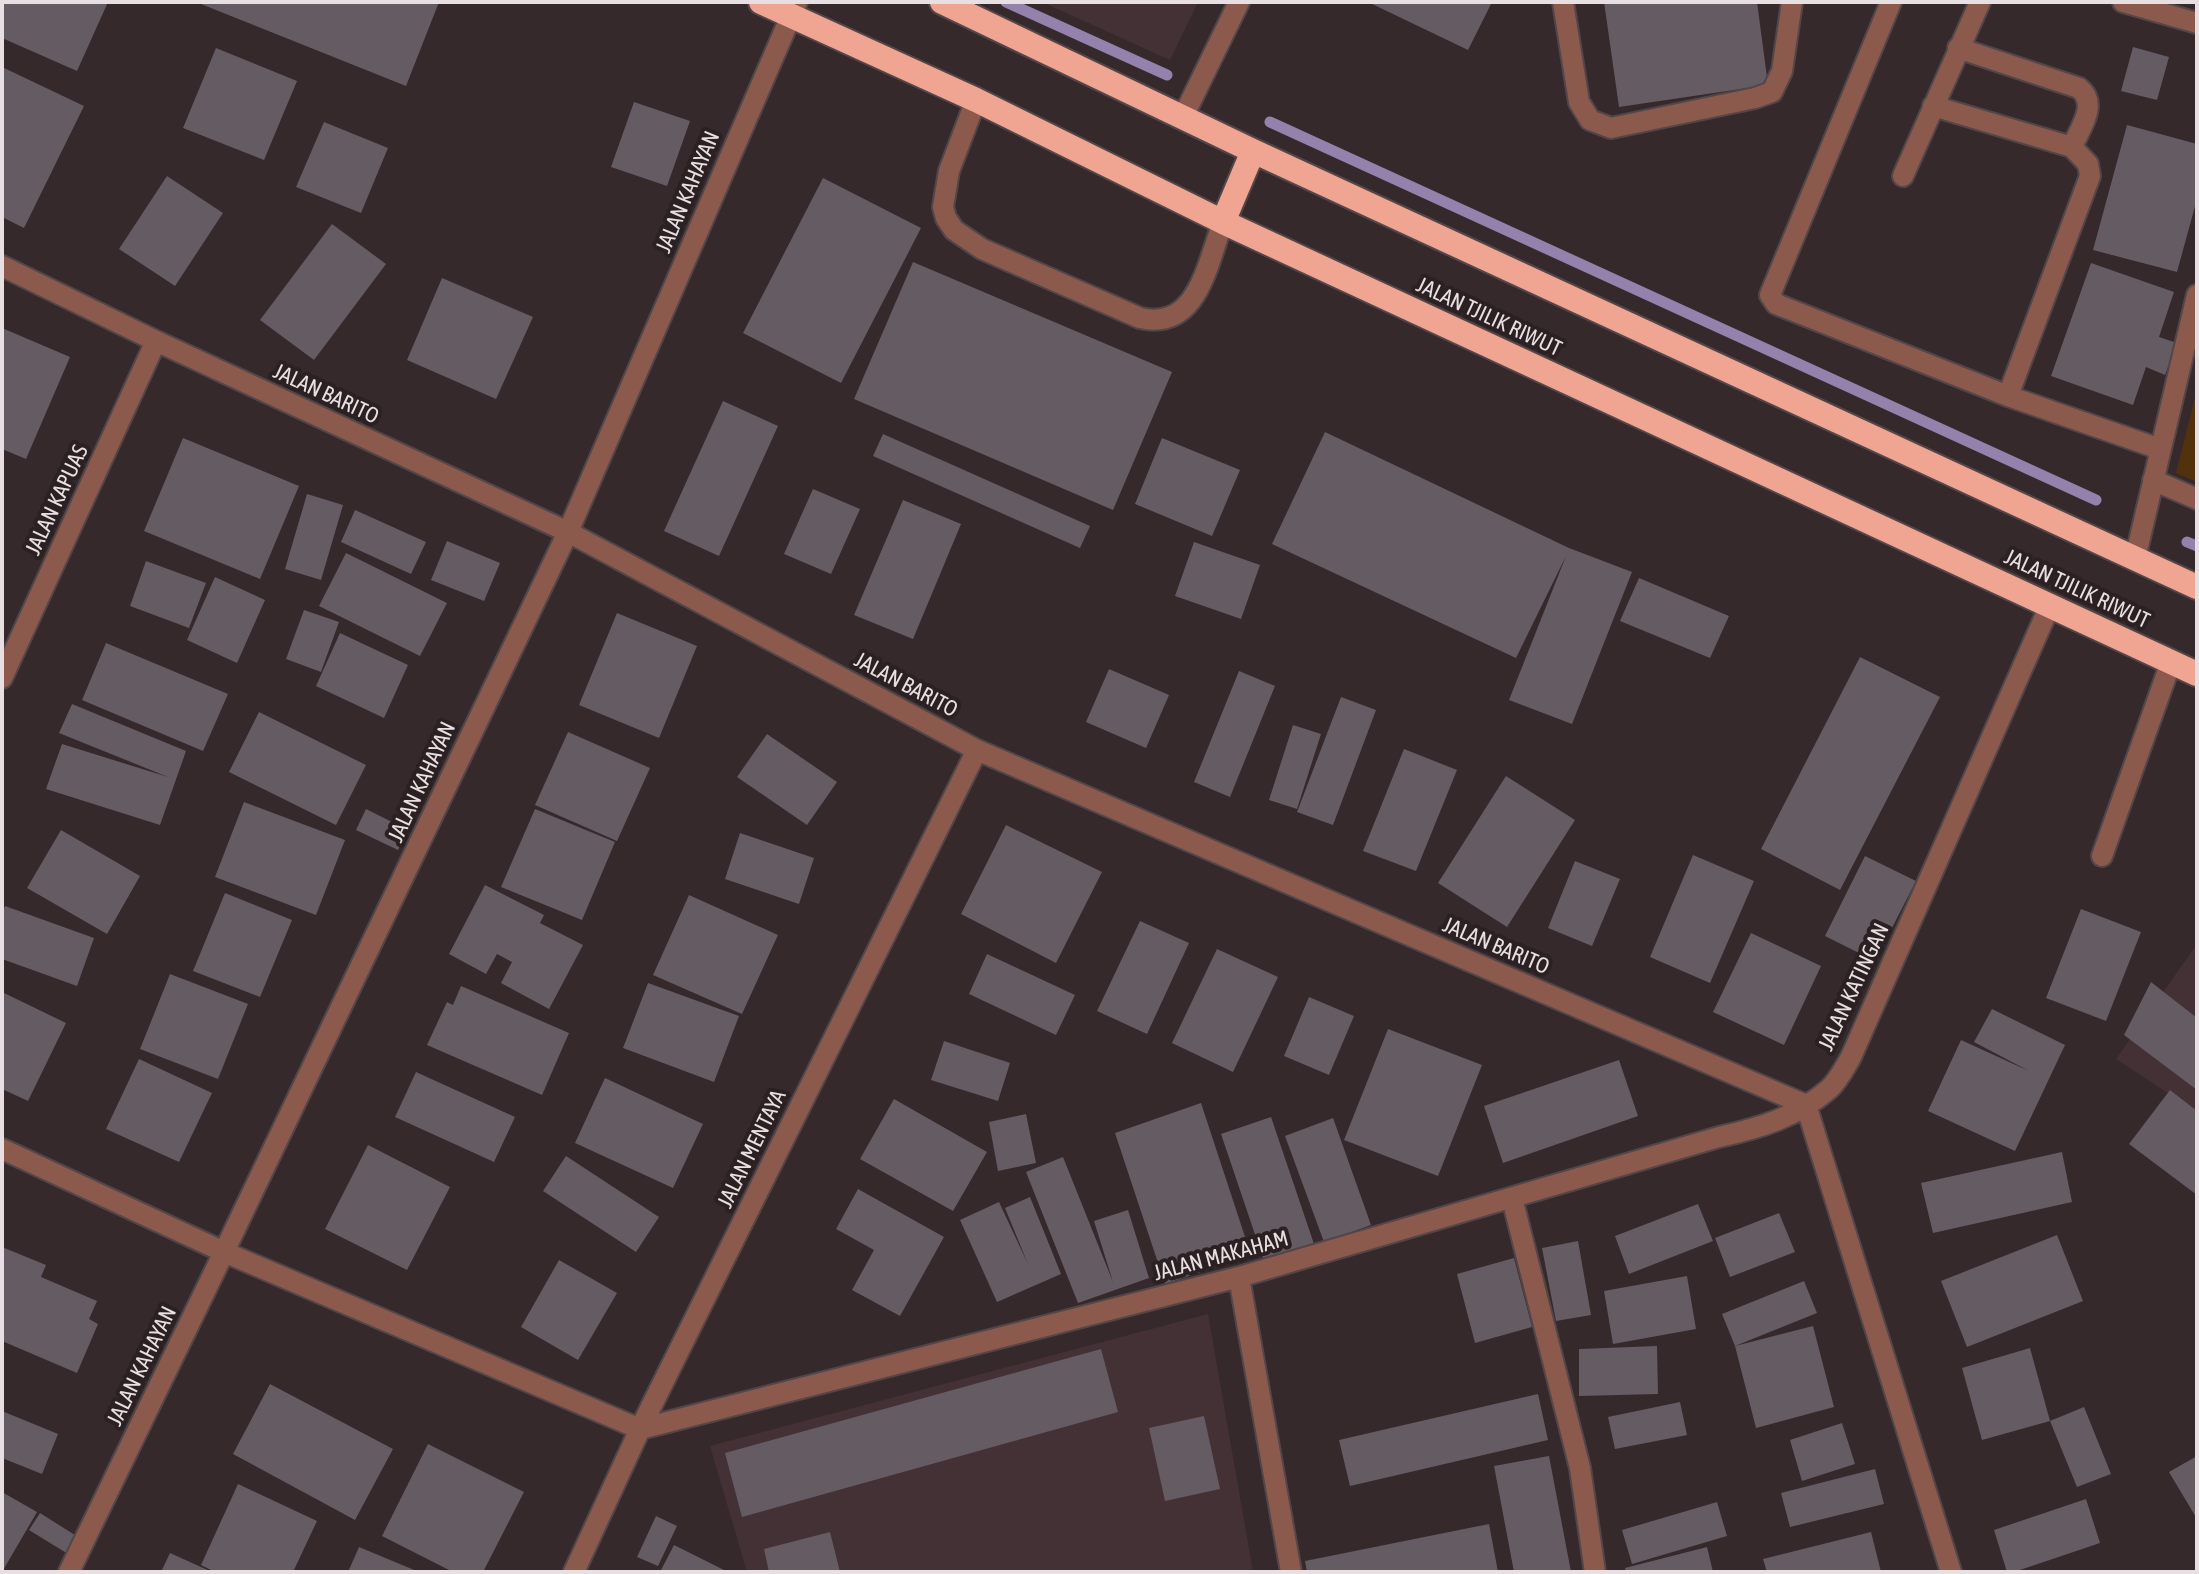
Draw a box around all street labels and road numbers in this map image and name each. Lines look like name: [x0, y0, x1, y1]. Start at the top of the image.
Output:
street label: JALAN KAHAYAN: [651, 127, 725, 257]
street label: JALAN TJILIK RIWUT: [1412, 272, 1566, 362]
street label: JALAN BARITO: [269, 358, 383, 430]
street label: JALAN KAPUAS: [20, 441, 94, 559]
street label: JALAN TJILIK RIWUT: [2000, 544, 2154, 634]
street label: JALAN BARITO: [850, 647, 962, 723]
street label: JALAN KAHAYAN: [383, 718, 461, 846]
street label: JALAN BARITO: [1439, 912, 1553, 980]
street label: JALAN KATINGAN: [1813, 919, 1895, 1055]
street label: JALAN MENTAYA: [712, 1086, 792, 1212]
street label: JALAN MAKAHAM: [1151, 1225, 1291, 1287]
street label: JALAN KAHAYAN: [102, 1302, 182, 1430]

